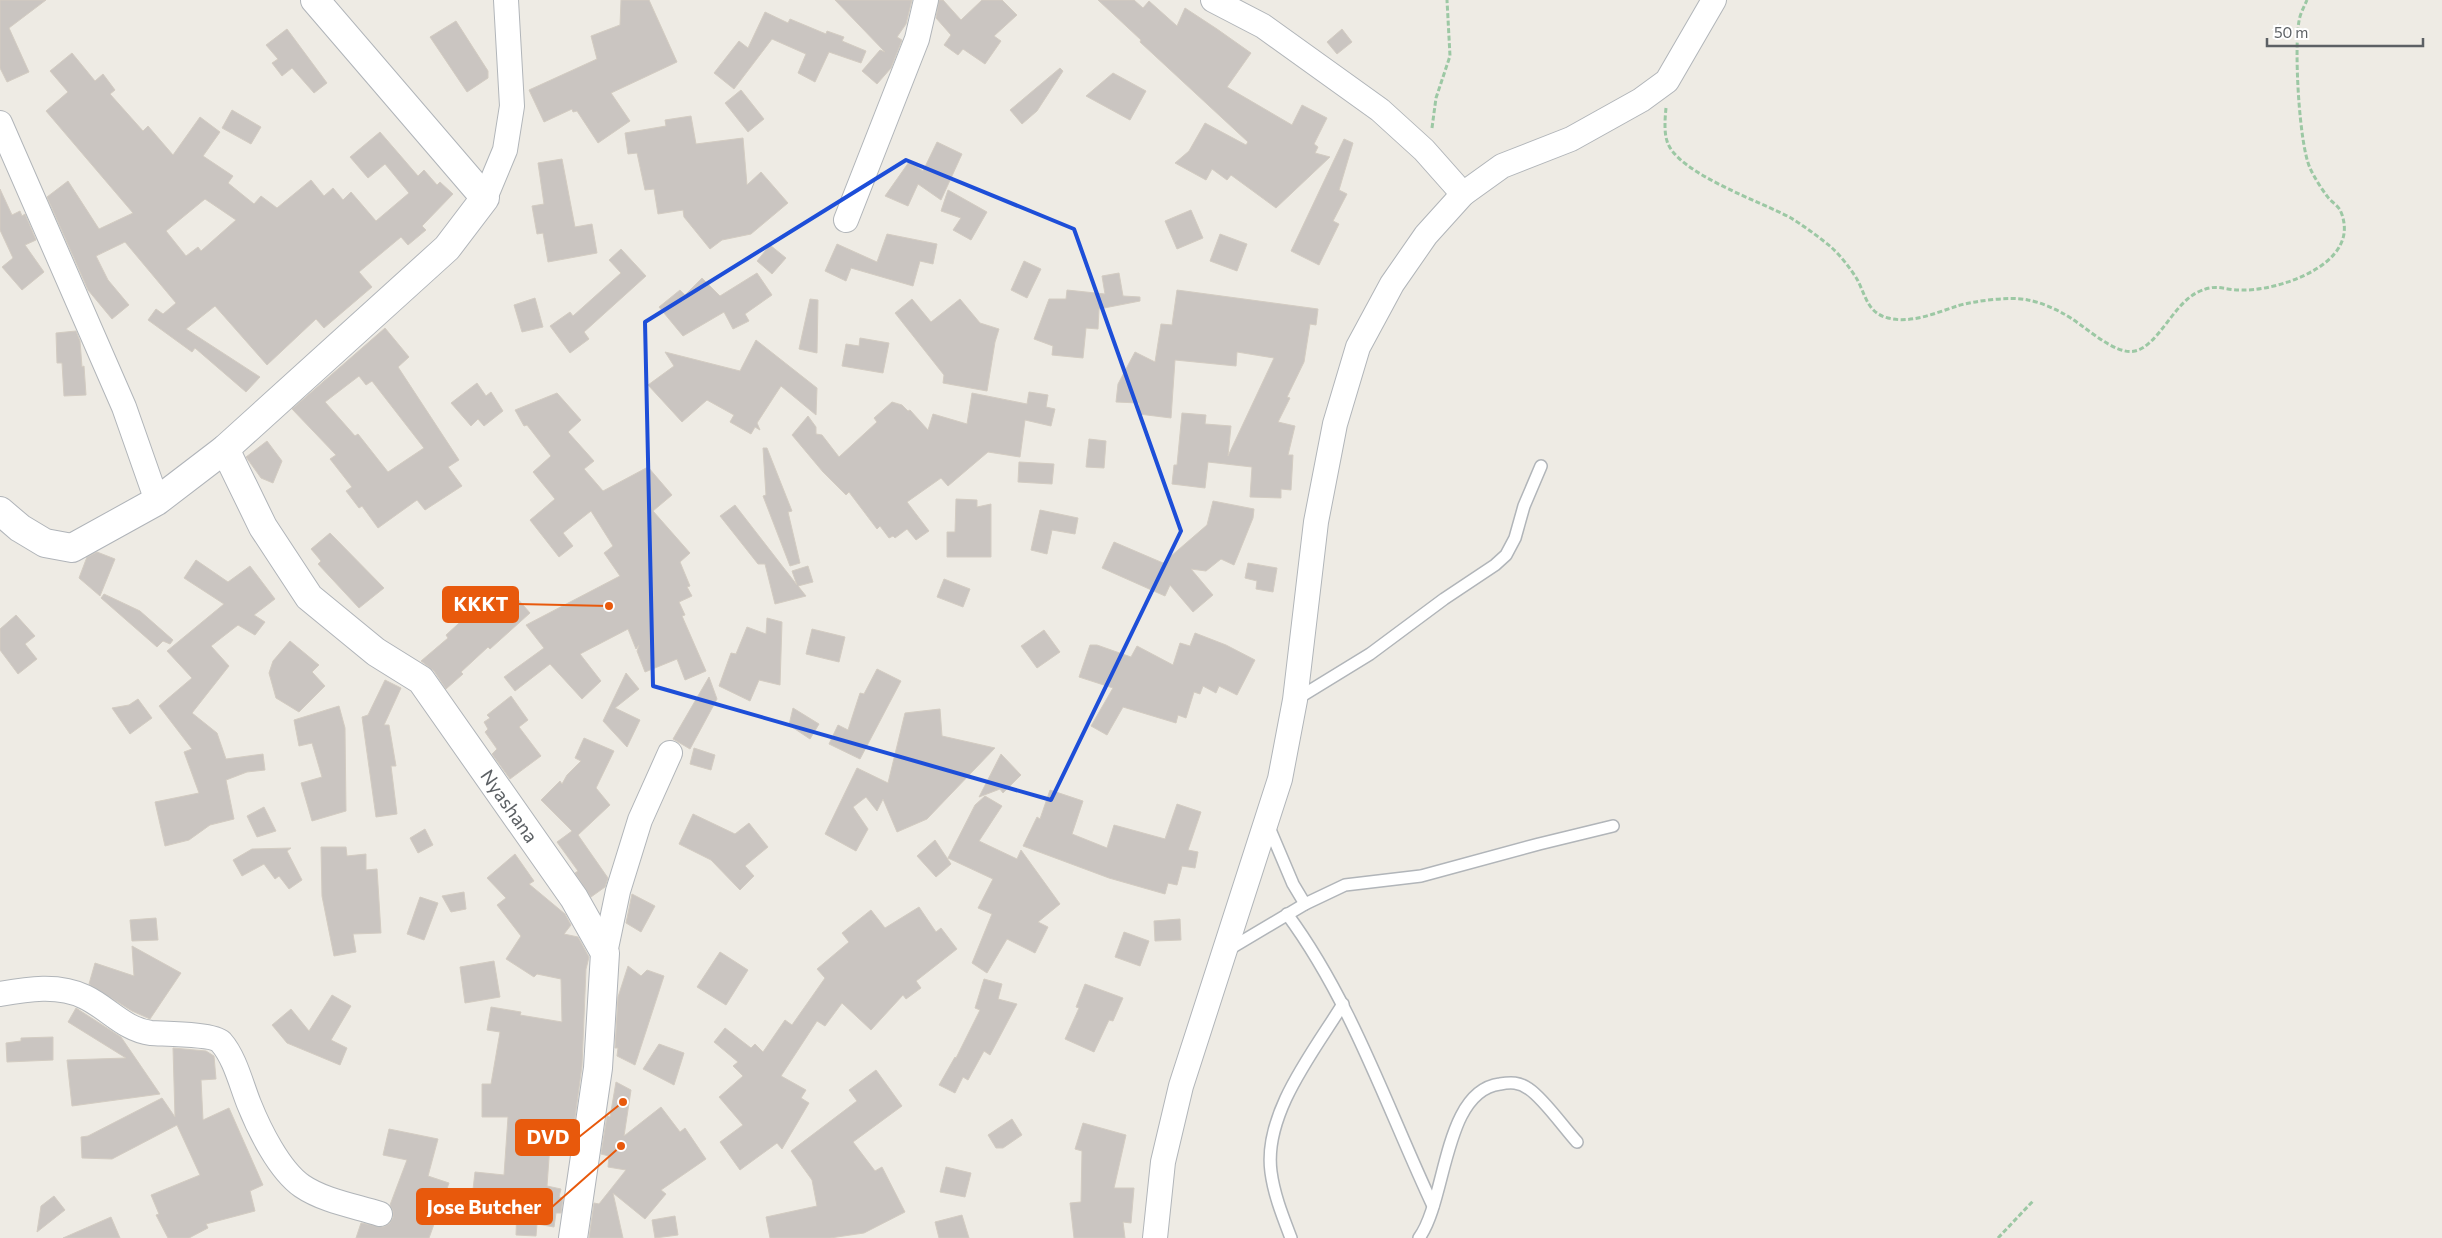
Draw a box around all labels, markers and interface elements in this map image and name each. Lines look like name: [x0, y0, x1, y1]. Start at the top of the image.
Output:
scale bar: [2267, 15, 2423, 47]
text: 50 m: [2274, 23, 2308, 41]
callout: KKKT: [443, 587, 518, 622]
text: KKKT: [454, 591, 508, 615]
street label: Nyashana: [476, 765, 543, 847]
callout: DVD: [516, 1120, 579, 1155]
text: DVD: [526, 1124, 570, 1148]
callout: Jose Butcher: [417, 1189, 552, 1224]
text: Jose Butcher: [427, 1194, 541, 1218]

